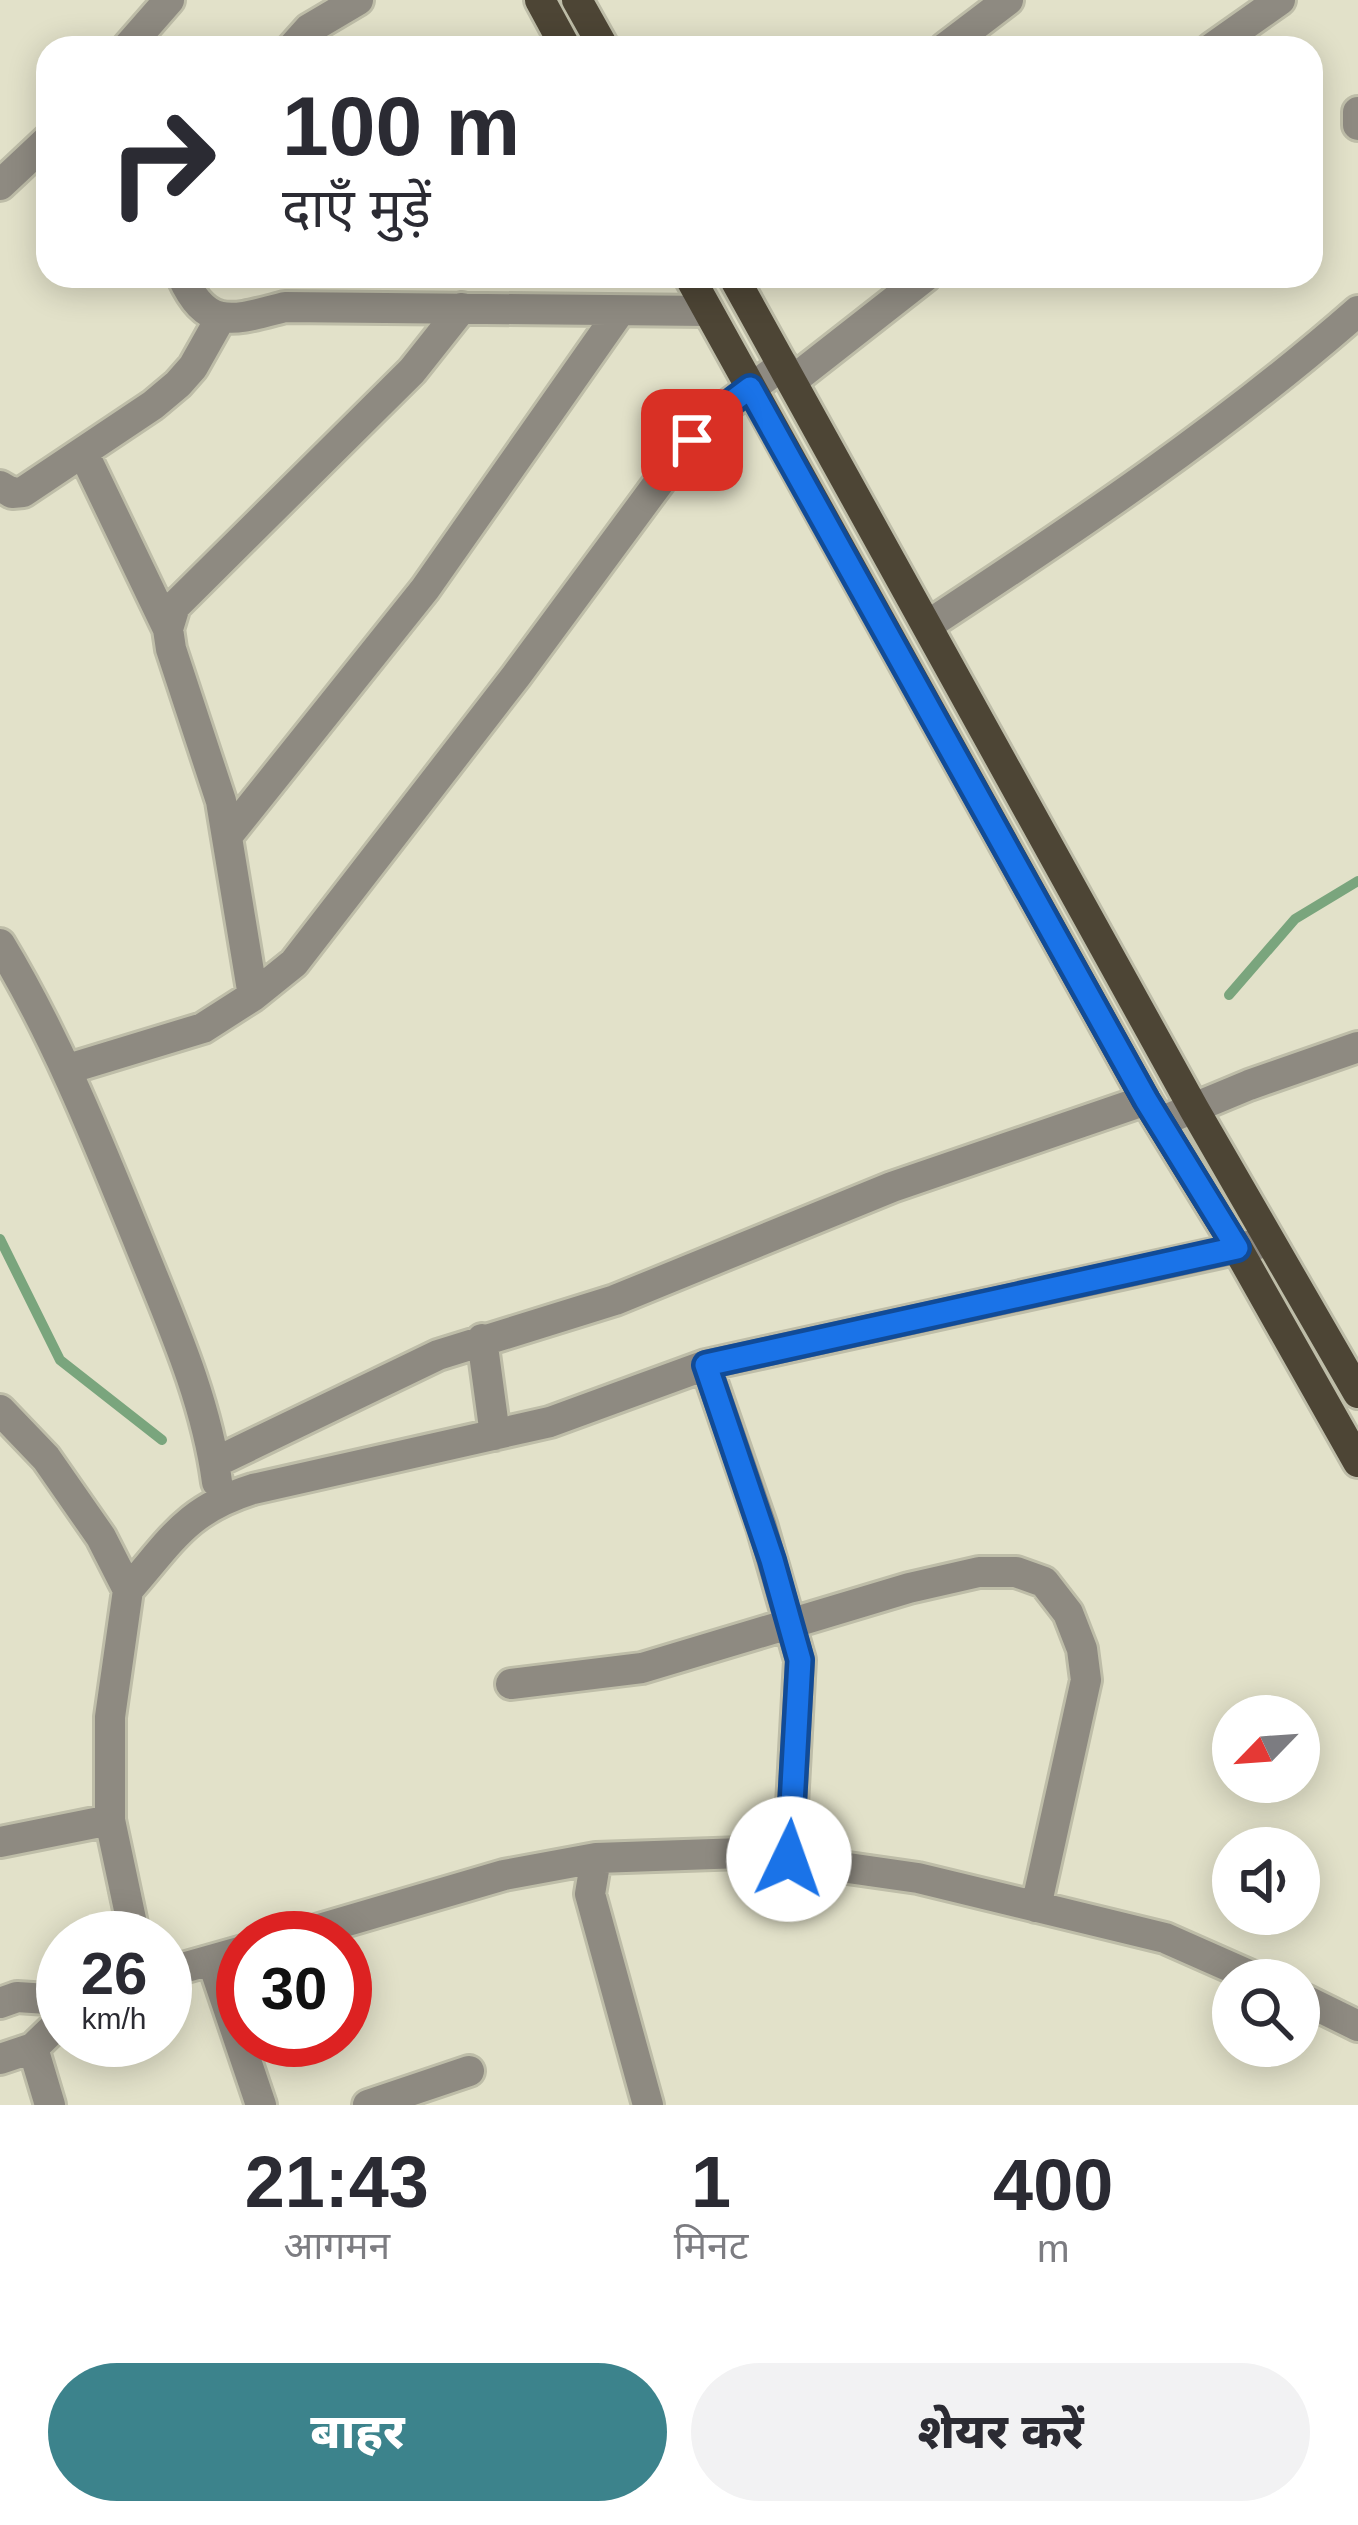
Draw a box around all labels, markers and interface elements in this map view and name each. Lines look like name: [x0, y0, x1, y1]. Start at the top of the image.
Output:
text: 100 m: [282, 79, 520, 173]
icon: right: [84, 84, 240, 240]
text: दाएँ मुड़ें: [282, 178, 431, 238]
pin: [641, 389, 743, 491]
icon: arrive: [659, 407, 725, 473]
north arrow: [1212, 1695, 1320, 1803]
map controls: [1212, 1695, 1320, 2067]
position arrow: [726, 1796, 852, 1922]
button: sound: [1212, 1827, 1320, 1935]
speed limit sign: 30: [216, 1911, 372, 2067]
text: 26: [81, 1940, 147, 2007]
button: search: [1212, 1959, 1320, 2067]
text: km/h: [81, 2002, 147, 2035]
text: 21:43: [245, 2142, 429, 2222]
text: 1: [691, 2142, 731, 2222]
text: 400: [993, 2145, 1113, 2225]
text: आगमन: [283, 2224, 390, 2267]
text: मिनट: [674, 2224, 748, 2267]
text: m: [1037, 2227, 1069, 2270]
button: बाहर: [48, 2363, 667, 2501]
button: शेयर करें: [691, 2363, 1310, 2501]

